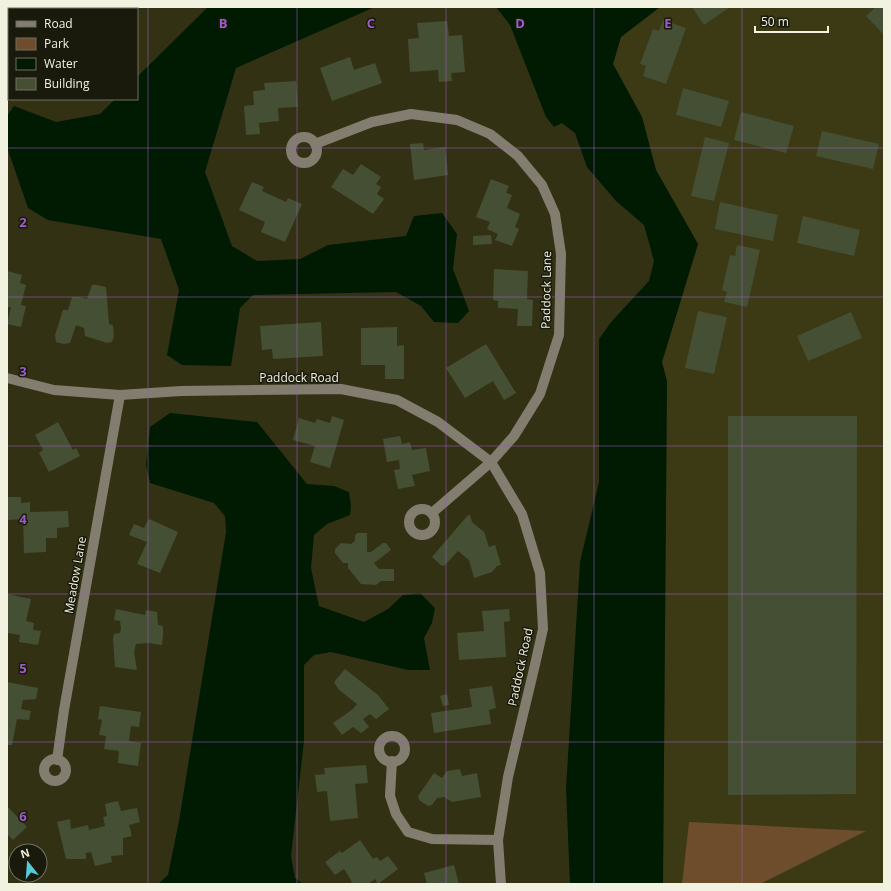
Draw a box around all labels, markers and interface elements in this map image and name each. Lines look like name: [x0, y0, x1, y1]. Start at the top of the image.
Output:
legend: [8, 8, 138, 100]
scale bar: [755, 8, 828, 34]
text: 50 m: [761, 13, 789, 30]
text: B: [219, 14, 228, 32]
text: C: [367, 14, 375, 32]
text: D: [515, 14, 525, 32]
text: E: [664, 14, 672, 32]
text: Road: [44, 15, 73, 32]
text: Park: [44, 35, 70, 52]
text: Water: [44, 55, 78, 72]
text: Building: [44, 75, 90, 92]
text: 2: [19, 213, 27, 231]
street label: Paddock Lane: [537, 251, 555, 329]
text: 3: [19, 362, 27, 380]
street label: Paddock Road: [259, 369, 339, 386]
text: 4: [19, 510, 27, 528]
street label: Meadow Lane: [60, 535, 90, 615]
street label: Paddock Road: [503, 626, 537, 708]
text: 5: [19, 659, 27, 677]
text: 6: [19, 807, 27, 825]
north arrow: [8, 843, 48, 883]
text: N: [18, 844, 31, 861]

